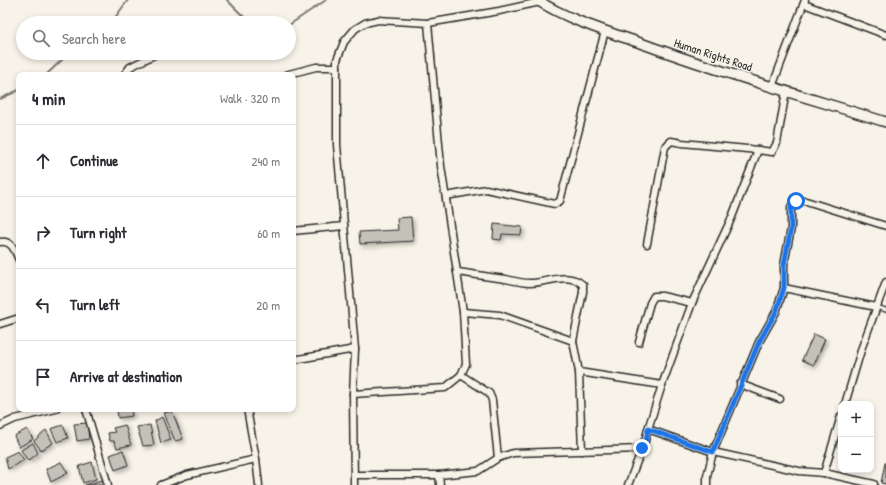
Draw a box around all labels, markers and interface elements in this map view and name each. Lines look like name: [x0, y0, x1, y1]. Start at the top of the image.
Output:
search box: [16, 16, 296, 60]
icon: search: [30, 27, 52, 49]
text: Search here: [62, 28, 126, 49]
street label: Human Rights Road: [672, 34, 755, 75]
text: 4 min: [32, 87, 65, 110]
text: Walk · 320 m: [220, 89, 280, 107]
icon: ahead: [32, 150, 54, 172]
text: Continue: [70, 150, 118, 171]
text: 240 m: [251, 152, 280, 170]
route start: [787, 192, 805, 210]
icon: right: [32, 222, 54, 244]
text: Turn right: [70, 222, 126, 243]
text: 60 m: [257, 224, 280, 242]
icon: left: [32, 294, 54, 316]
text: Turn left: [70, 294, 120, 315]
text: 20 m: [256, 296, 280, 314]
icon: arrive: [32, 366, 54, 388]
text: Arrive at destination: [70, 366, 182, 387]
map controls: [838, 401, 874, 473]
button: +: [838, 401, 874, 437]
button: −: [838, 437, 874, 473]
route end: [633, 439, 651, 457]

